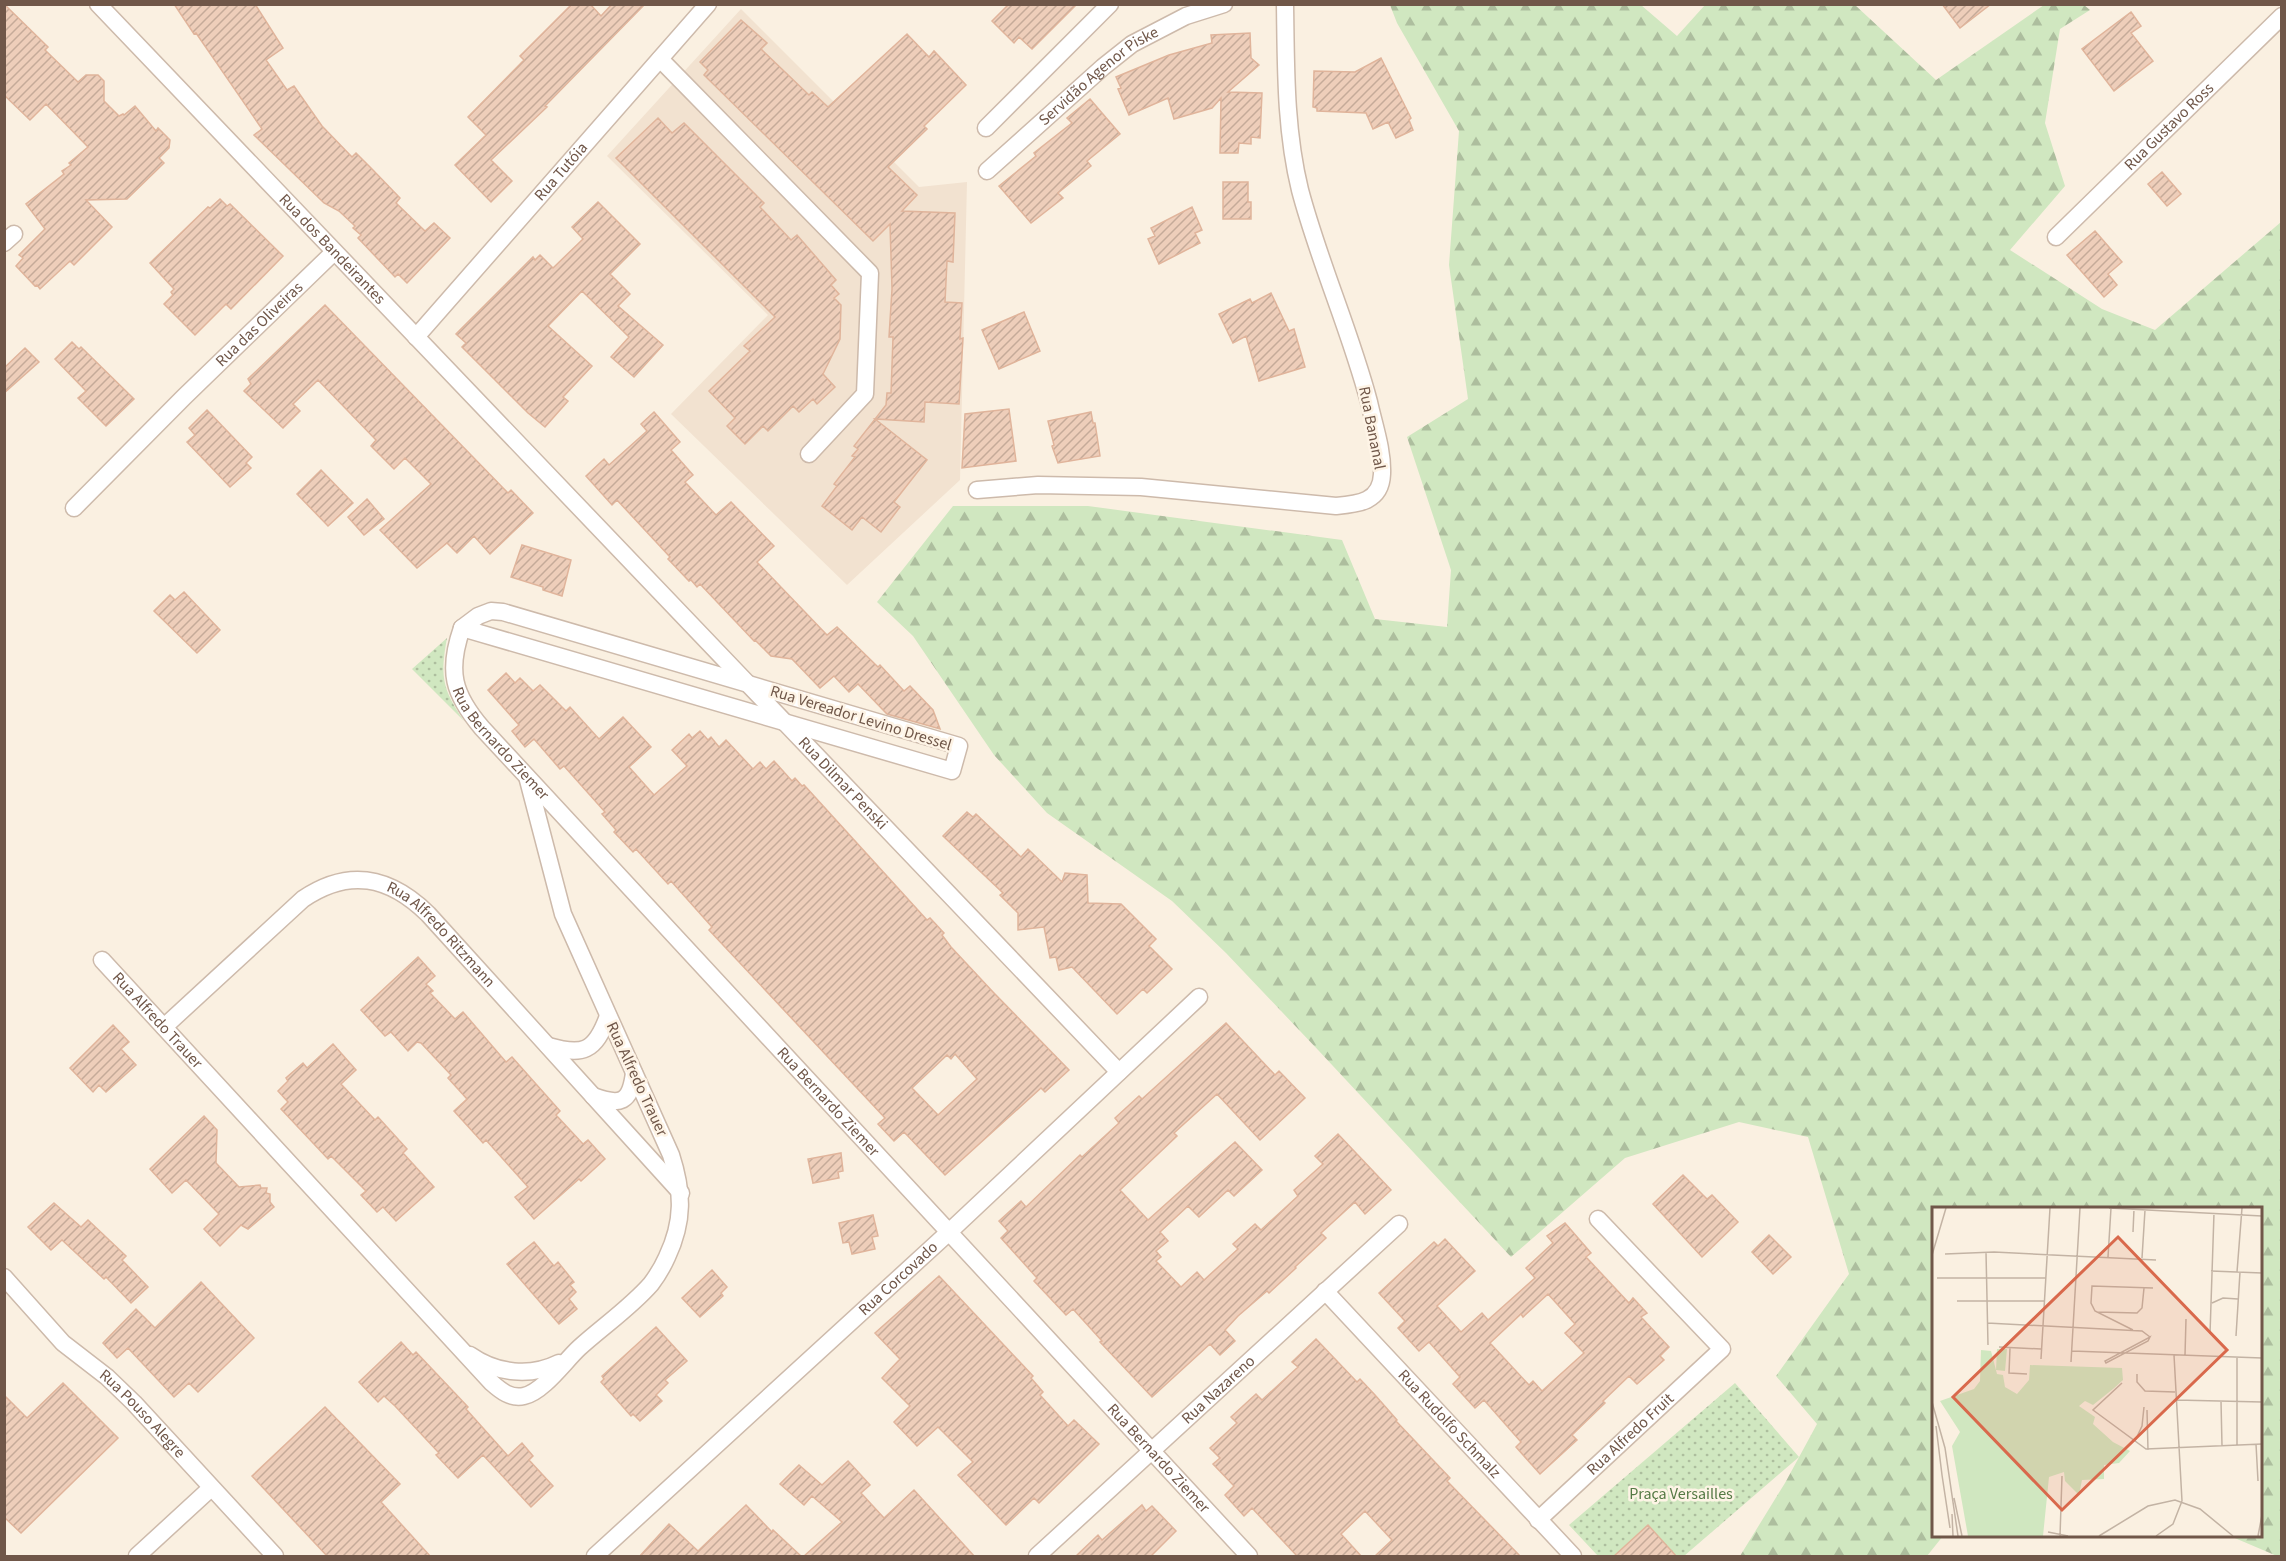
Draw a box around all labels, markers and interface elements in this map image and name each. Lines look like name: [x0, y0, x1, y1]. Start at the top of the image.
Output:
street label: Servidão Agenor Piske: [1034, 21, 1162, 131]
street label: Rua Gustavo Ross: [2119, 77, 2219, 176]
street label: Rua Tutóia: [529, 137, 593, 206]
street label: Rua dos Bandeirantes: [274, 189, 391, 309]
street label: Rua das Oliveiras: [211, 277, 308, 372]
street label: Rua Bananal: [1353, 385, 1391, 471]
street label: Rua Vereador Levino Dressel: [768, 680, 954, 756]
street label: Rua Bernardo Ziemer: [447, 684, 555, 805]
street label: Rua Dilmar Penski: [793, 732, 893, 835]
street label: Rua Alfredo Ritzmann: [383, 876, 500, 992]
street label: Rua Alfredo Trauer: [107, 967, 208, 1074]
street label: Rua Alfredo Trauer: [601, 1018, 673, 1140]
street label: Rua Bernardo Ziemer: [772, 1042, 885, 1162]
inset map: [1932, 1207, 2262, 1537]
street label: Rua Corcovado: [854, 1236, 943, 1321]
street label: Rua Nazareno: [1177, 1350, 1260, 1429]
street label: Rua Pouso Alegre: [95, 1364, 190, 1463]
street label: Rua Rudolfo Schmalz: [1393, 1365, 1506, 1483]
street label: Rua Alfredo Fruit: [1582, 1388, 1679, 1480]
street label: Rua Bernardo Ziemer: [1102, 1399, 1215, 1518]
park label: Praça Versailles: [1629, 1483, 1733, 1505]

